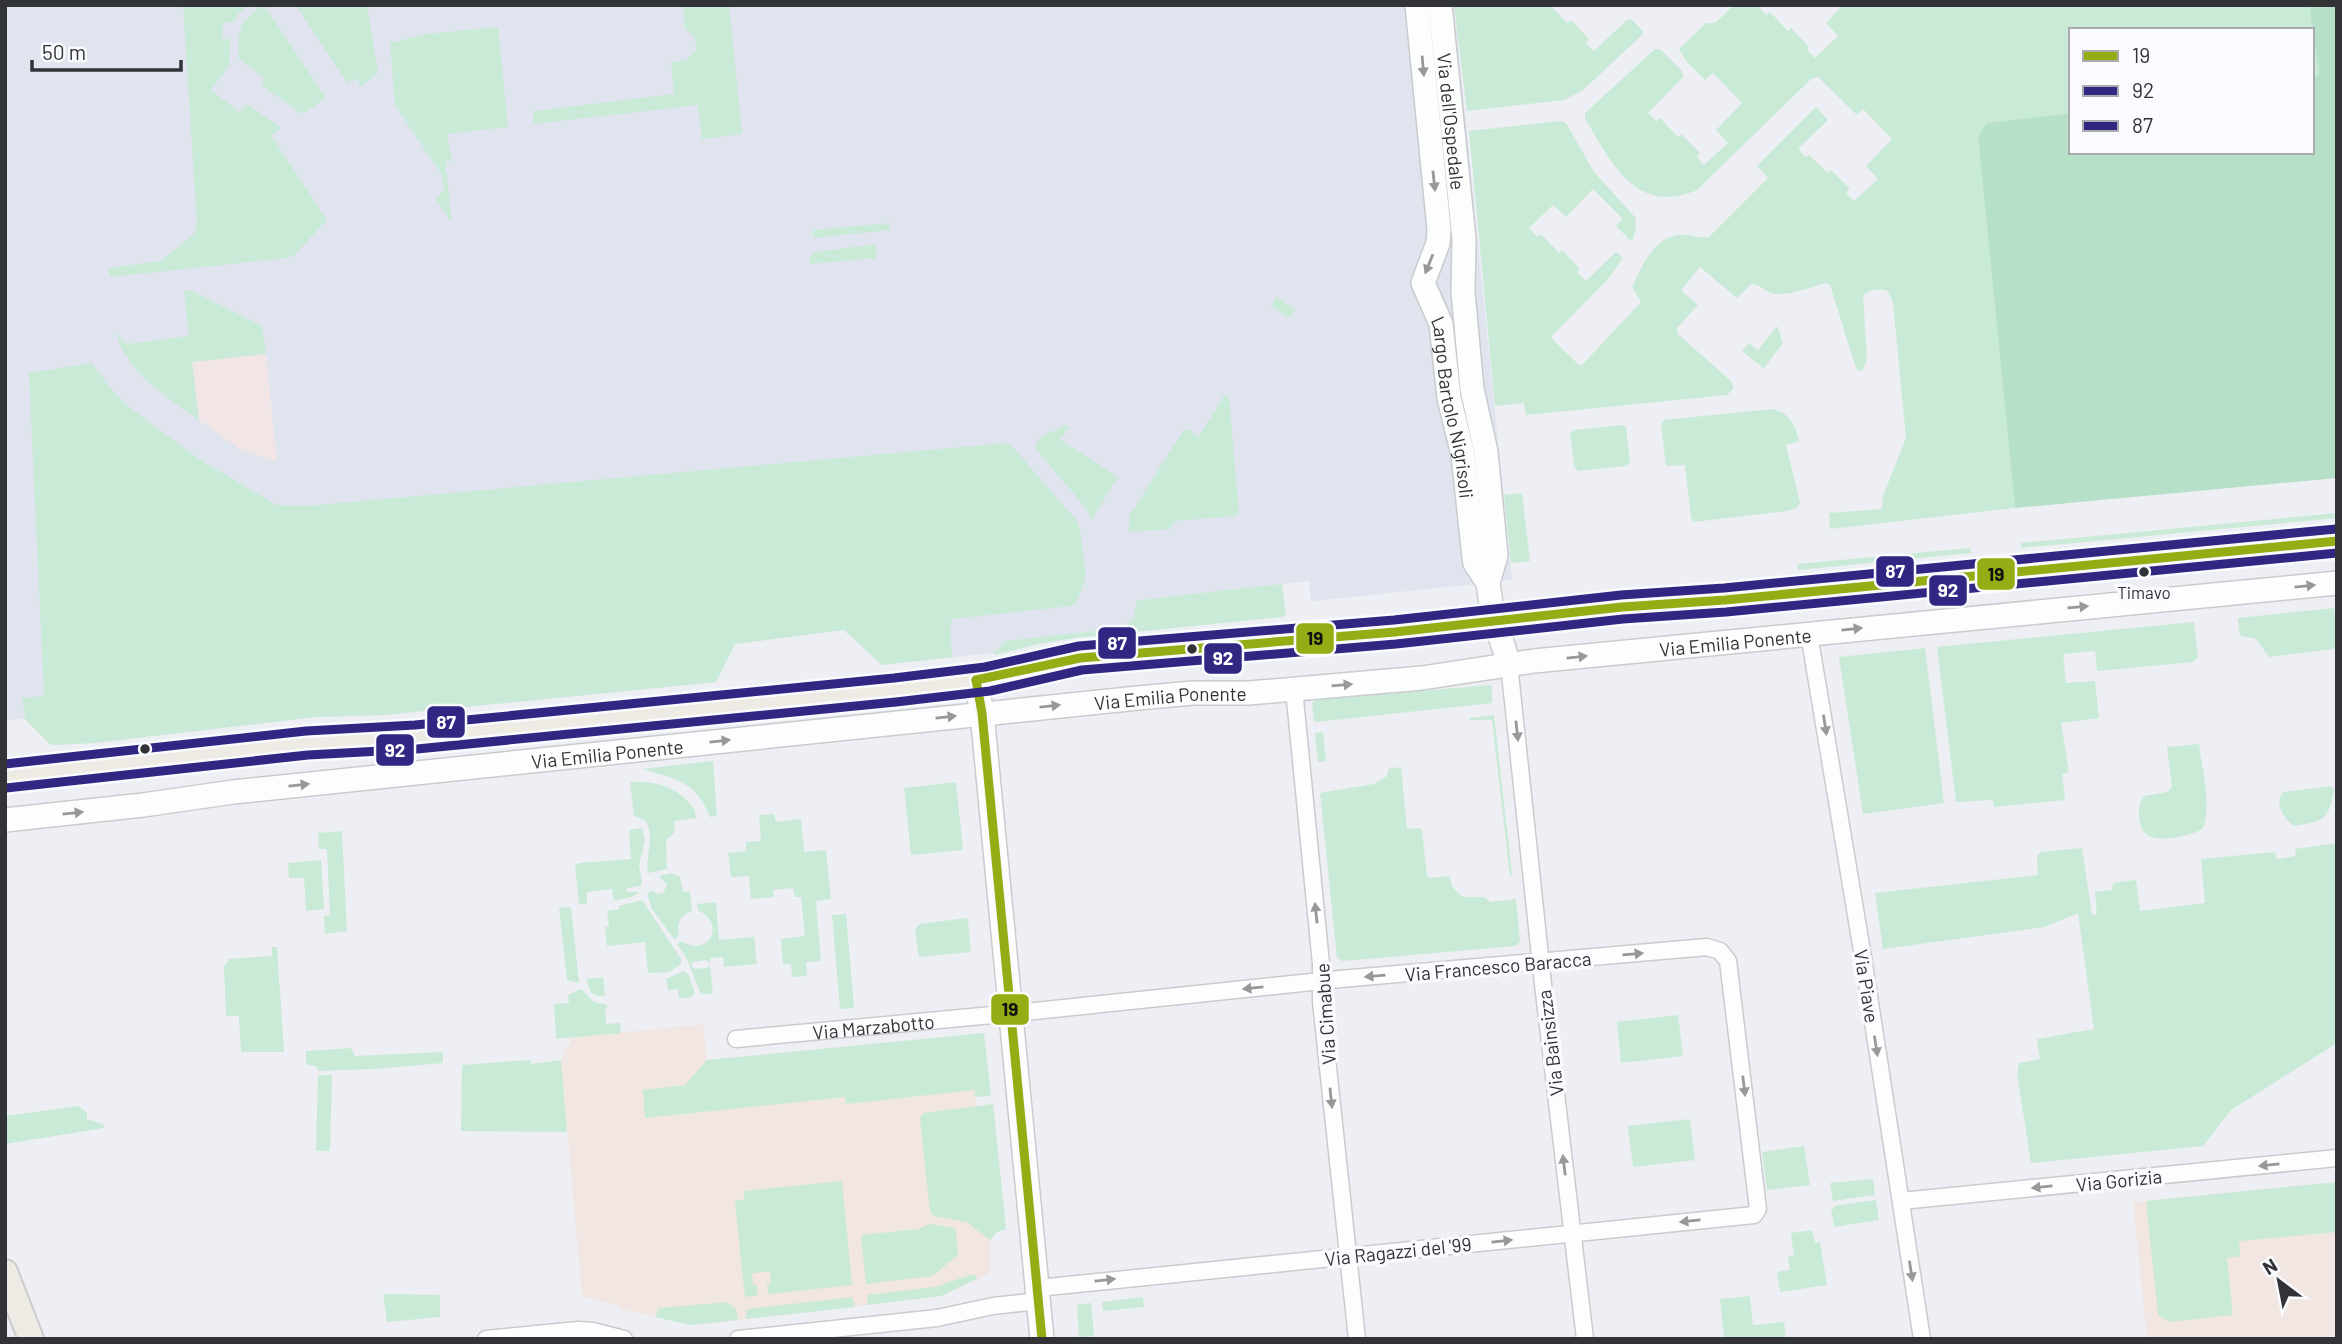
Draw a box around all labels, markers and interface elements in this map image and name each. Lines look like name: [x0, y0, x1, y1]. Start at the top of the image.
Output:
scale bar: [32, 28, 180, 72]
legend: [2069, 28, 2314, 154]
text: 50 m: [42, 39, 86, 64]
text: 19: [2132, 42, 2150, 67]
street label: Via dell'Ospedale: [1433, 52, 1470, 191]
one-way arrow: [1418, 55, 1429, 77]
text: 92: [2132, 77, 2154, 102]
text: 87: [2132, 112, 2153, 137]
one-way arrow: [1429, 170, 1440, 192]
one-way arrow: [1424, 254, 1435, 275]
street label: Largo Bartolo Nigrisoli: [1427, 312, 1479, 499]
line badge: 87: [1875, 555, 1915, 588]
line badge: 19: [1976, 557, 2016, 591]
text: 87: [1885, 559, 1905, 582]
text: 19: [1988, 562, 2004, 585]
marker: Timavo: [2137, 565, 2151, 579]
line badge: 92: [1928, 574, 1968, 607]
text: 92: [1938, 578, 1958, 601]
one-way arrow: [2294, 580, 2316, 591]
place label: Timavo: [2117, 582, 2171, 602]
one-way arrow: [2068, 602, 2090, 613]
line badge: 19: [1295, 622, 1335, 655]
street label: Via Emilia Ponente: [1658, 623, 1813, 660]
one-way arrow: [1841, 624, 1863, 635]
line badge: 87: [1097, 626, 1137, 660]
text: 19: [1307, 626, 1323, 649]
text: 87: [1107, 631, 1127, 654]
unlabelled marker: [1185, 642, 1199, 656]
line badge: 92: [1203, 642, 1243, 675]
text: 92: [1213, 646, 1233, 669]
one-way arrow: [1566, 651, 1588, 662]
one-way arrow: [1331, 679, 1353, 690]
street label: Via Emilia Ponente: [1093, 682, 1247, 714]
one-way arrow: [1039, 701, 1061, 712]
line badge: 87: [426, 705, 466, 739]
text: 87: [436, 710, 456, 733]
one-way arrow: [935, 711, 957, 722]
one-way arrow: [1820, 714, 1831, 736]
one-way arrow: [1511, 721, 1522, 743]
line badge: 92: [375, 733, 415, 767]
street label: Via Emilia Ponente: [530, 734, 685, 772]
one-way arrow: [709, 735, 731, 746]
text: 92: [385, 738, 405, 761]
unlabelled marker: [138, 742, 152, 756]
one-way arrow: [288, 779, 310, 790]
one-way arrow: [62, 807, 84, 818]
one-way arrow: [1311, 902, 1322, 924]
street label: Via Francesco Baracca: [1404, 946, 1592, 986]
one-way arrow: [1622, 948, 1644, 959]
street label: Via Piave: [1850, 948, 1884, 1024]
street label: Via Cimabue: [1310, 962, 1340, 1066]
one-way arrow: [1364, 971, 1386, 982]
one-way arrow: [1242, 983, 1264, 994]
street label: Via Bainsizza: [1532, 989, 1568, 1097]
line badge: 19: [990, 993, 1030, 1026]
text: 19: [1002, 997, 1018, 1020]
street label: Via Marzabotto: [811, 1009, 935, 1043]
one-way arrow: [1871, 1036, 1882, 1058]
one-way arrow: [1738, 1076, 1749, 1098]
one-way arrow: [1326, 1087, 1337, 1109]
one-way arrow: [1559, 1154, 1570, 1176]
one-way arrow: [2258, 1160, 2280, 1171]
street label: Via Gorizia: [2075, 1164, 2163, 1196]
one-way arrow: [2031, 1182, 2053, 1193]
one-way arrow: [1678, 1216, 1700, 1227]
street label: Via Ragazzi del '99: [1324, 1232, 1472, 1270]
one-way arrow: [1492, 1235, 1514, 1246]
north arrow: [2244, 1246, 2314, 1316]
text: N: [2258, 1253, 2281, 1279]
one-way arrow: [1906, 1260, 1917, 1282]
one-way arrow: [1095, 1274, 1117, 1285]

